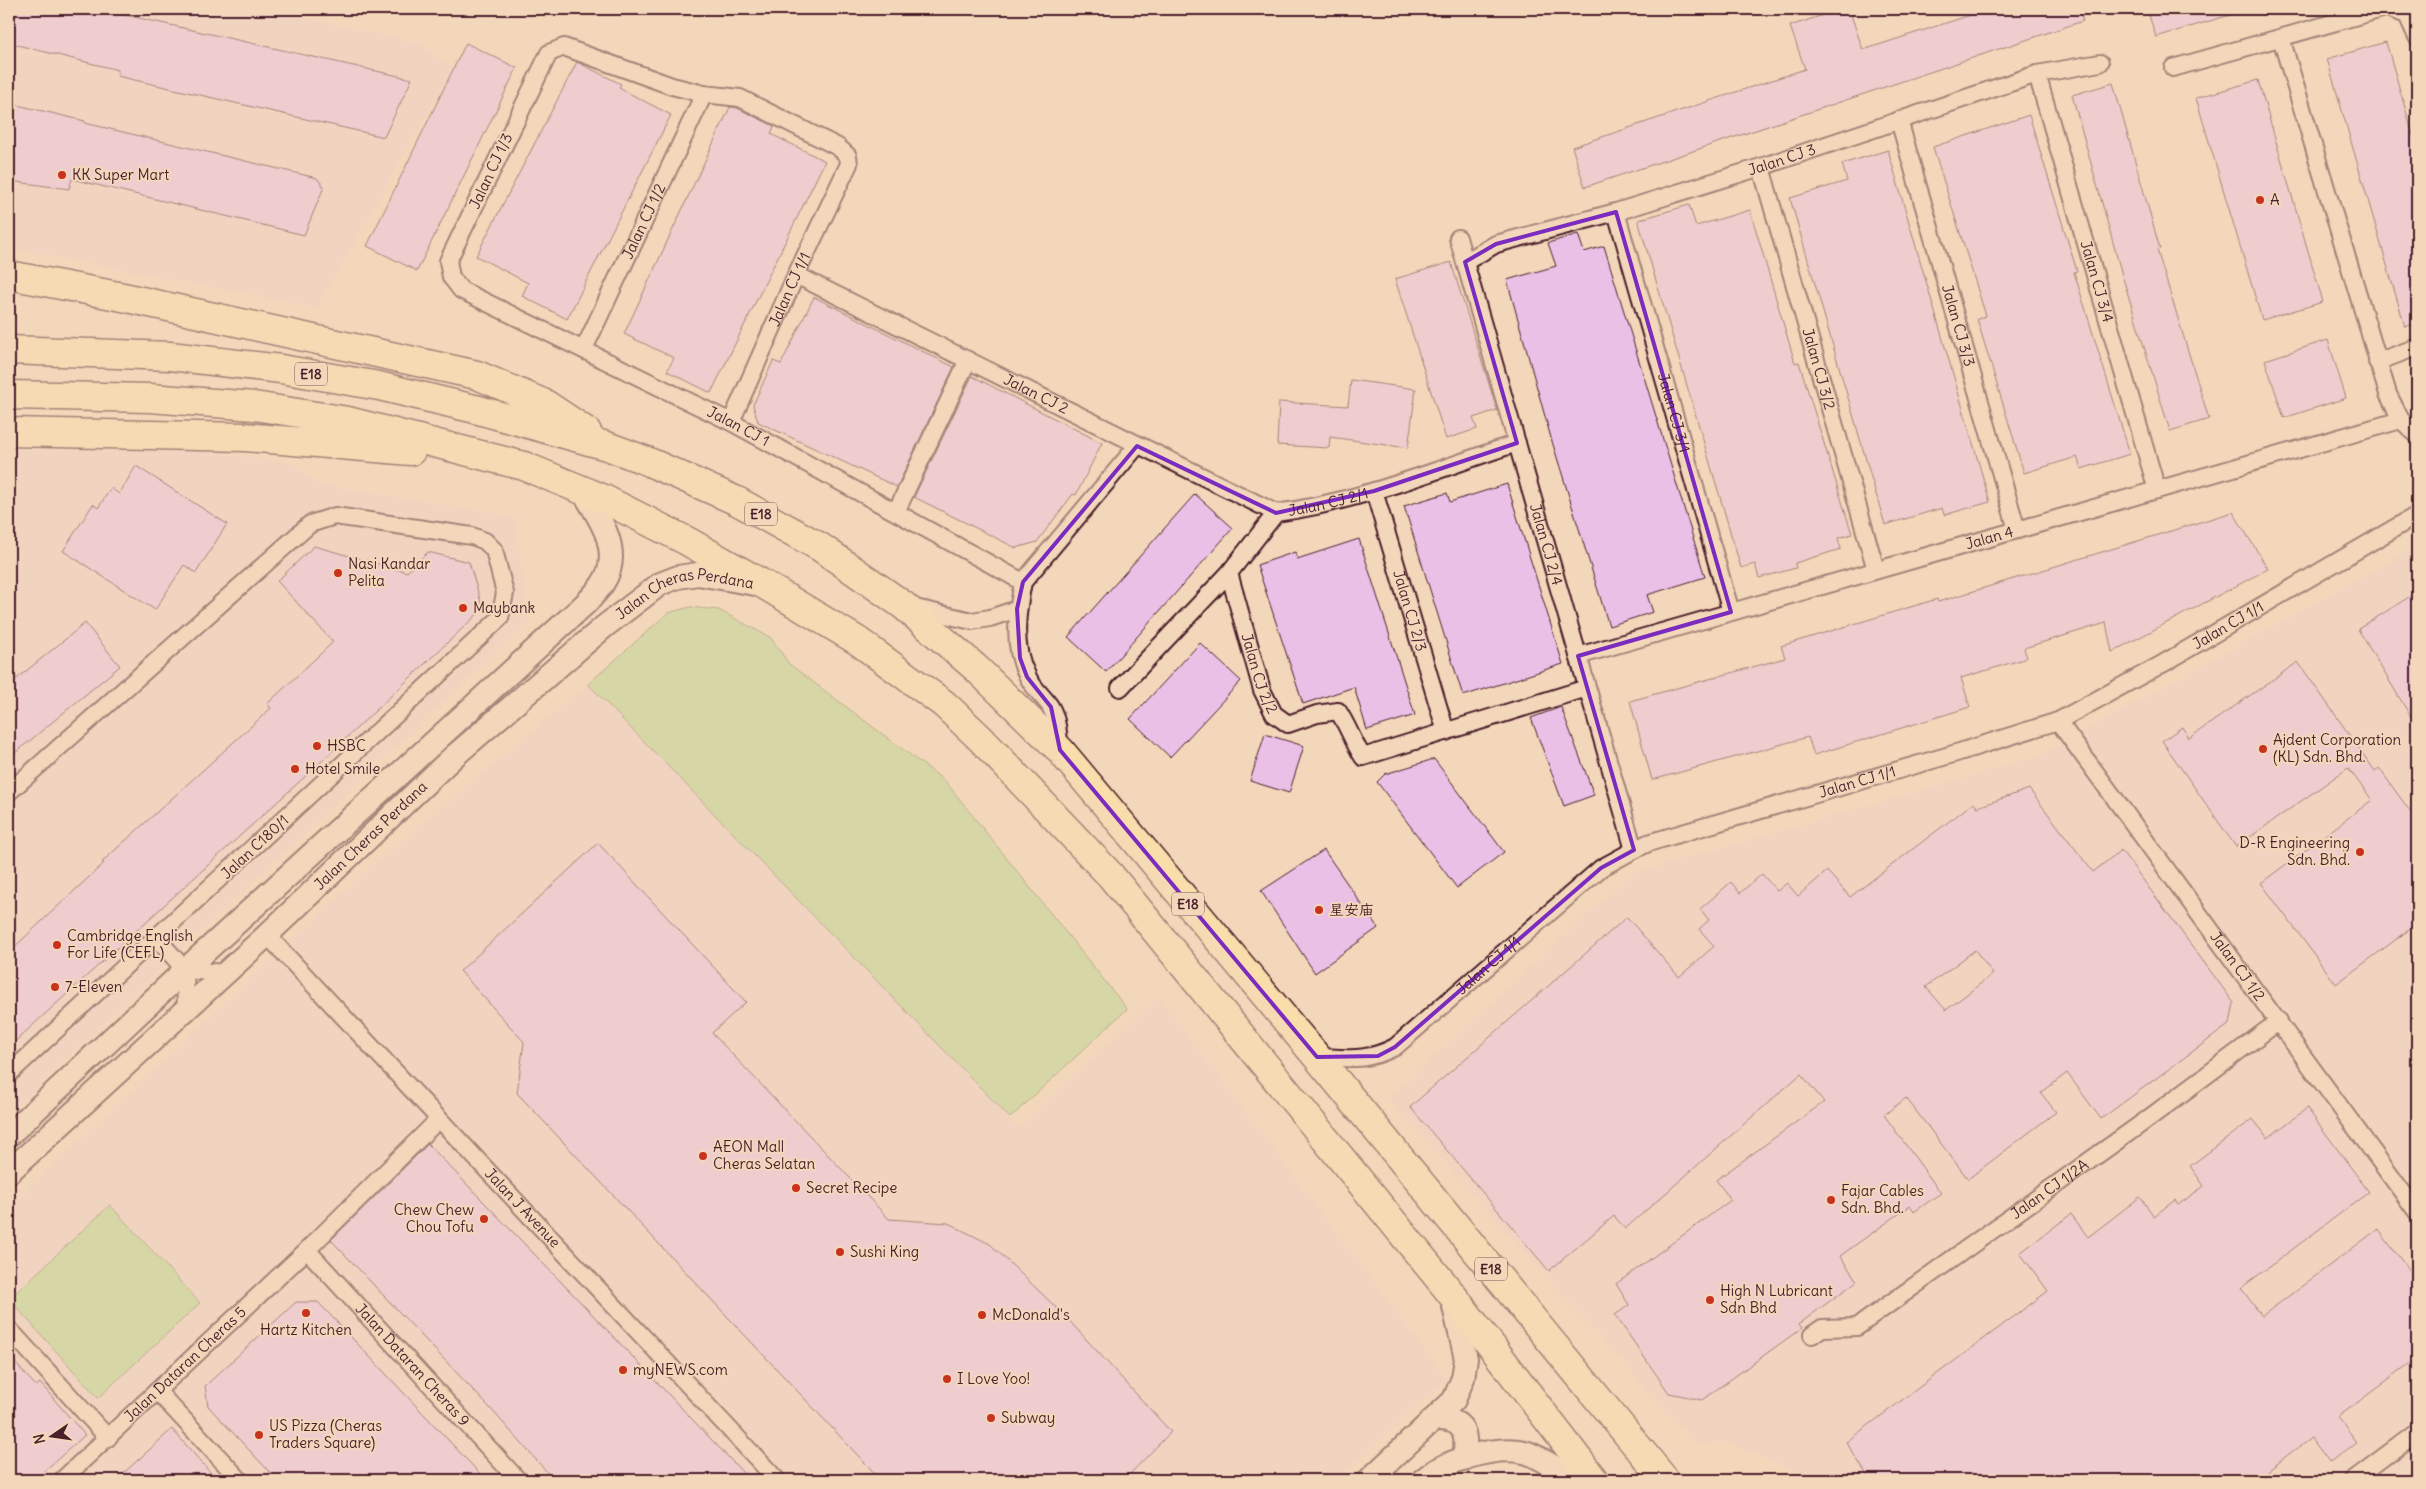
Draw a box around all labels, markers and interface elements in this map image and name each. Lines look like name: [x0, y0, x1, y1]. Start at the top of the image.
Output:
street label: Jalan CJ 1/3: [465, 130, 516, 212]
street label: Jalan CJ 3: [1746, 139, 1818, 179]
place label: KK Super Mart: [72, 165, 169, 184]
marker: KK Super Mart: [56, 169, 68, 181]
street label: Jalan CJ 1/2: [618, 180, 670, 262]
place label: A: [2270, 190, 2280, 209]
marker: A: [2254, 194, 2266, 206]
street label: Jalan CJ 3/4: [2077, 238, 2118, 325]
street label: Jalan CJ 1/1: [765, 249, 814, 329]
street label: Jalan CJ 3/3: [1938, 282, 1979, 369]
street label: Jalan CJ 3/2: [1798, 326, 1840, 412]
road number: E18: [295, 362, 327, 386]
street label: Jalan CJ 2: [1001, 370, 1072, 418]
street label: Jalan CJ 3/1: [1654, 371, 1695, 455]
street label: Jalan CJ 1: [704, 402, 773, 450]
street label: Jalan CJ 2/1: [1287, 483, 1370, 520]
street label: Jalan CJ 2/4: [1526, 501, 1567, 588]
road number: E18: [745, 502, 777, 526]
street label: Jalan 4: [1963, 522, 2016, 553]
place label: Nasi Kandar Pelita: [348, 554, 431, 590]
street label: Jalan Cheras Perdana: [612, 564, 756, 623]
marker: Nasi Kandar Pelita: [332, 567, 344, 579]
street label: Jalan CJ 2/3: [1389, 568, 1431, 654]
street label: Jalan CJ 1/1: [2189, 597, 2267, 653]
place label: Maybank: [473, 598, 536, 617]
marker: Maybank: [457, 602, 469, 614]
street label: Jalan CJ 2/2: [1237, 631, 1282, 717]
place label: Ajdent Corporation (KL) Sdn. Bhd.: [2273, 730, 2402, 766]
place label: HSBC: [327, 736, 366, 755]
marker: HSBC: [311, 740, 323, 752]
marker: Ajdent Corporation (KL) Sdn. Bhd.: [2257, 743, 2269, 755]
place label: Hotel Smile: [305, 759, 380, 778]
street label: Jalan CJ 1/1: [1817, 761, 1898, 802]
marker: Hotel Smile: [289, 763, 301, 775]
street label: Jalan Cheras Perdana: [310, 777, 431, 894]
street label: Jalan C180/1: [217, 810, 292, 883]
place label: D-R Engineering Sdn. Bhd.: [2239, 833, 2350, 869]
marker: D-R Engineering Sdn. Bhd.: [2354, 846, 2366, 858]
road number: E18: [1172, 892, 1204, 916]
place label: 星安庙: [1329, 900, 1374, 919]
marker: 星安庙: [1313, 904, 1325, 916]
place label: Cambridge English For Life (CEFL): [67, 926, 193, 962]
street label: Jalan CJ 1/2: [2206, 928, 2270, 1005]
street label: Jalan CJ 1/1: [1452, 932, 1524, 998]
marker: Cambridge English For Life (CEFL): [51, 939, 63, 951]
place label: 7-Eleven: [65, 977, 123, 996]
marker: 7-Eleven: [49, 981, 61, 993]
place label: AEON Mall Cheras Selatan: [713, 1137, 815, 1173]
marker: AEON Mall Cheras Selatan: [697, 1150, 709, 1162]
street label: Jalan CJ 1/2A: [2007, 1154, 2092, 1223]
street label: Jalan J Avenue: [481, 1164, 565, 1252]
place label: Secret Recipe: [806, 1178, 897, 1197]
place label: Fajar Cables Sdn. Bhd.: [1841, 1181, 1924, 1217]
marker: Secret Recipe: [790, 1182, 802, 1194]
marker: Fajar Cables Sdn. Bhd.: [1825, 1194, 1837, 1206]
place label: Chew Chew Chou Tofu: [394, 1200, 474, 1236]
marker: Chew Chew Chou Tofu: [478, 1213, 490, 1225]
place label: Sushi King: [850, 1242, 919, 1261]
marker: Sushi King: [834, 1246, 846, 1258]
road number: E18: [1475, 1258, 1507, 1280]
place label: High N Lubricant Sdn Bhd: [1720, 1281, 1833, 1317]
marker: High N Lubricant Sdn Bhd: [1704, 1294, 1716, 1306]
street label: Jalan Dataran Cheras 9: [352, 1299, 474, 1430]
street label: Jalan Dataran Cheras 5: [120, 1302, 250, 1426]
place label: McDonald's: [992, 1305, 1070, 1324]
marker: Hartz Kitchen: [300, 1307, 312, 1319]
marker: McDonald's: [976, 1309, 988, 1321]
place label: Hartz Kitchen: [260, 1320, 352, 1339]
place label: myNEWS.com: [633, 1360, 728, 1379]
marker: myNEWS.com: [617, 1364, 629, 1376]
place label: I Love Yoo!: [957, 1369, 1030, 1388]
marker: I Love Yoo!: [941, 1373, 953, 1385]
place label: Subway: [1001, 1408, 1055, 1427]
north arrow: [28, 1412, 78, 1462]
marker: Subway: [985, 1412, 997, 1424]
place label: US Pizza (Cheras Traders Square): [269, 1416, 382, 1452]
marker: US Pizza (Cheras Traders Square): [253, 1429, 265, 1441]
text: N: [29, 1432, 49, 1446]

